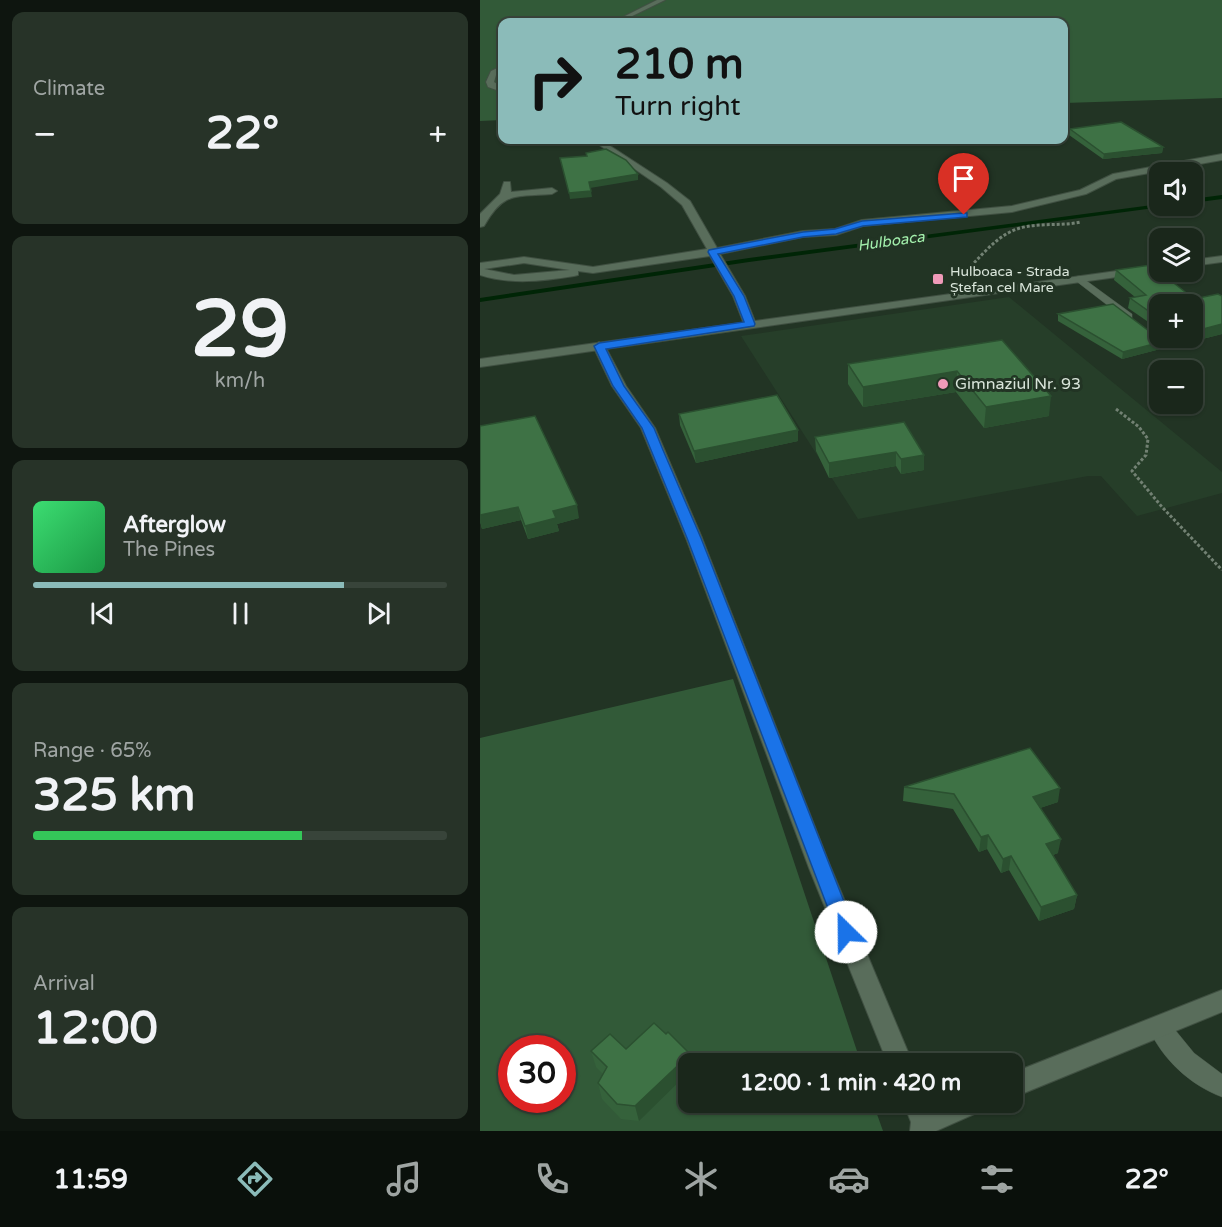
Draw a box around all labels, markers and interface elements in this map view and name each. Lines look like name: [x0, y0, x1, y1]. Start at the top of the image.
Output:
text: 210 m: [615, 39, 744, 90]
icon: right: [516, 42, 594, 120]
text: Climate: [33, 77, 105, 101]
text: Turn right: [615, 90, 741, 123]
text: 22°: [206, 107, 279, 161]
text: −: [33, 115, 57, 154]
text: +: [428, 115, 447, 154]
pin: [938, 153, 989, 215]
icon: arrive: [947, 162, 980, 195]
map controls: [1149, 162, 1203, 414]
button: sound: [1149, 162, 1203, 216]
water label: Hulboaca: [856, 227, 926, 255]
button: layers: [1149, 228, 1203, 282]
place label: Hulboaca - Strada Ștefan cel Mare: [950, 263, 1070, 296]
marker: Hulboaca - Strada Ștefan cel Mare: [931, 272, 945, 286]
text: 29: [191, 283, 289, 377]
button: +: [1149, 294, 1203, 348]
button: −: [1149, 360, 1203, 414]
text: km/h: [215, 369, 265, 393]
place label: Gimnaziul Nr. 93: [955, 374, 1081, 394]
marker: Gimnaziul Nr. 93: [936, 377, 950, 391]
text: Afterglow: [123, 512, 226, 538]
text: The Pines: [123, 538, 215, 562]
icon: previous: [86, 597, 119, 630]
icon: pause: [224, 597, 257, 630]
icon: next: [362, 597, 395, 630]
text: Range · 65%: [33, 739, 152, 763]
text: 325 km: [33, 769, 195, 823]
position arrow: [814, 900, 878, 964]
text: Arrival: [33, 972, 95, 996]
text: 12:00: [33, 1002, 158, 1056]
speed limit sign: 30: [498, 1035, 576, 1113]
text: 12:00 · 1 min · 420 m: [740, 1070, 961, 1096]
icon: directions: [234, 1158, 276, 1200]
icon: music: [383, 1158, 425, 1200]
icon: phone: [531, 1158, 573, 1200]
icon: climate: [680, 1158, 722, 1200]
icon: car: [828, 1158, 870, 1200]
icon: filters: [976, 1158, 1018, 1200]
text: 11:59: [53, 1163, 128, 1196]
text: 22°: [1125, 1163, 1169, 1196]

